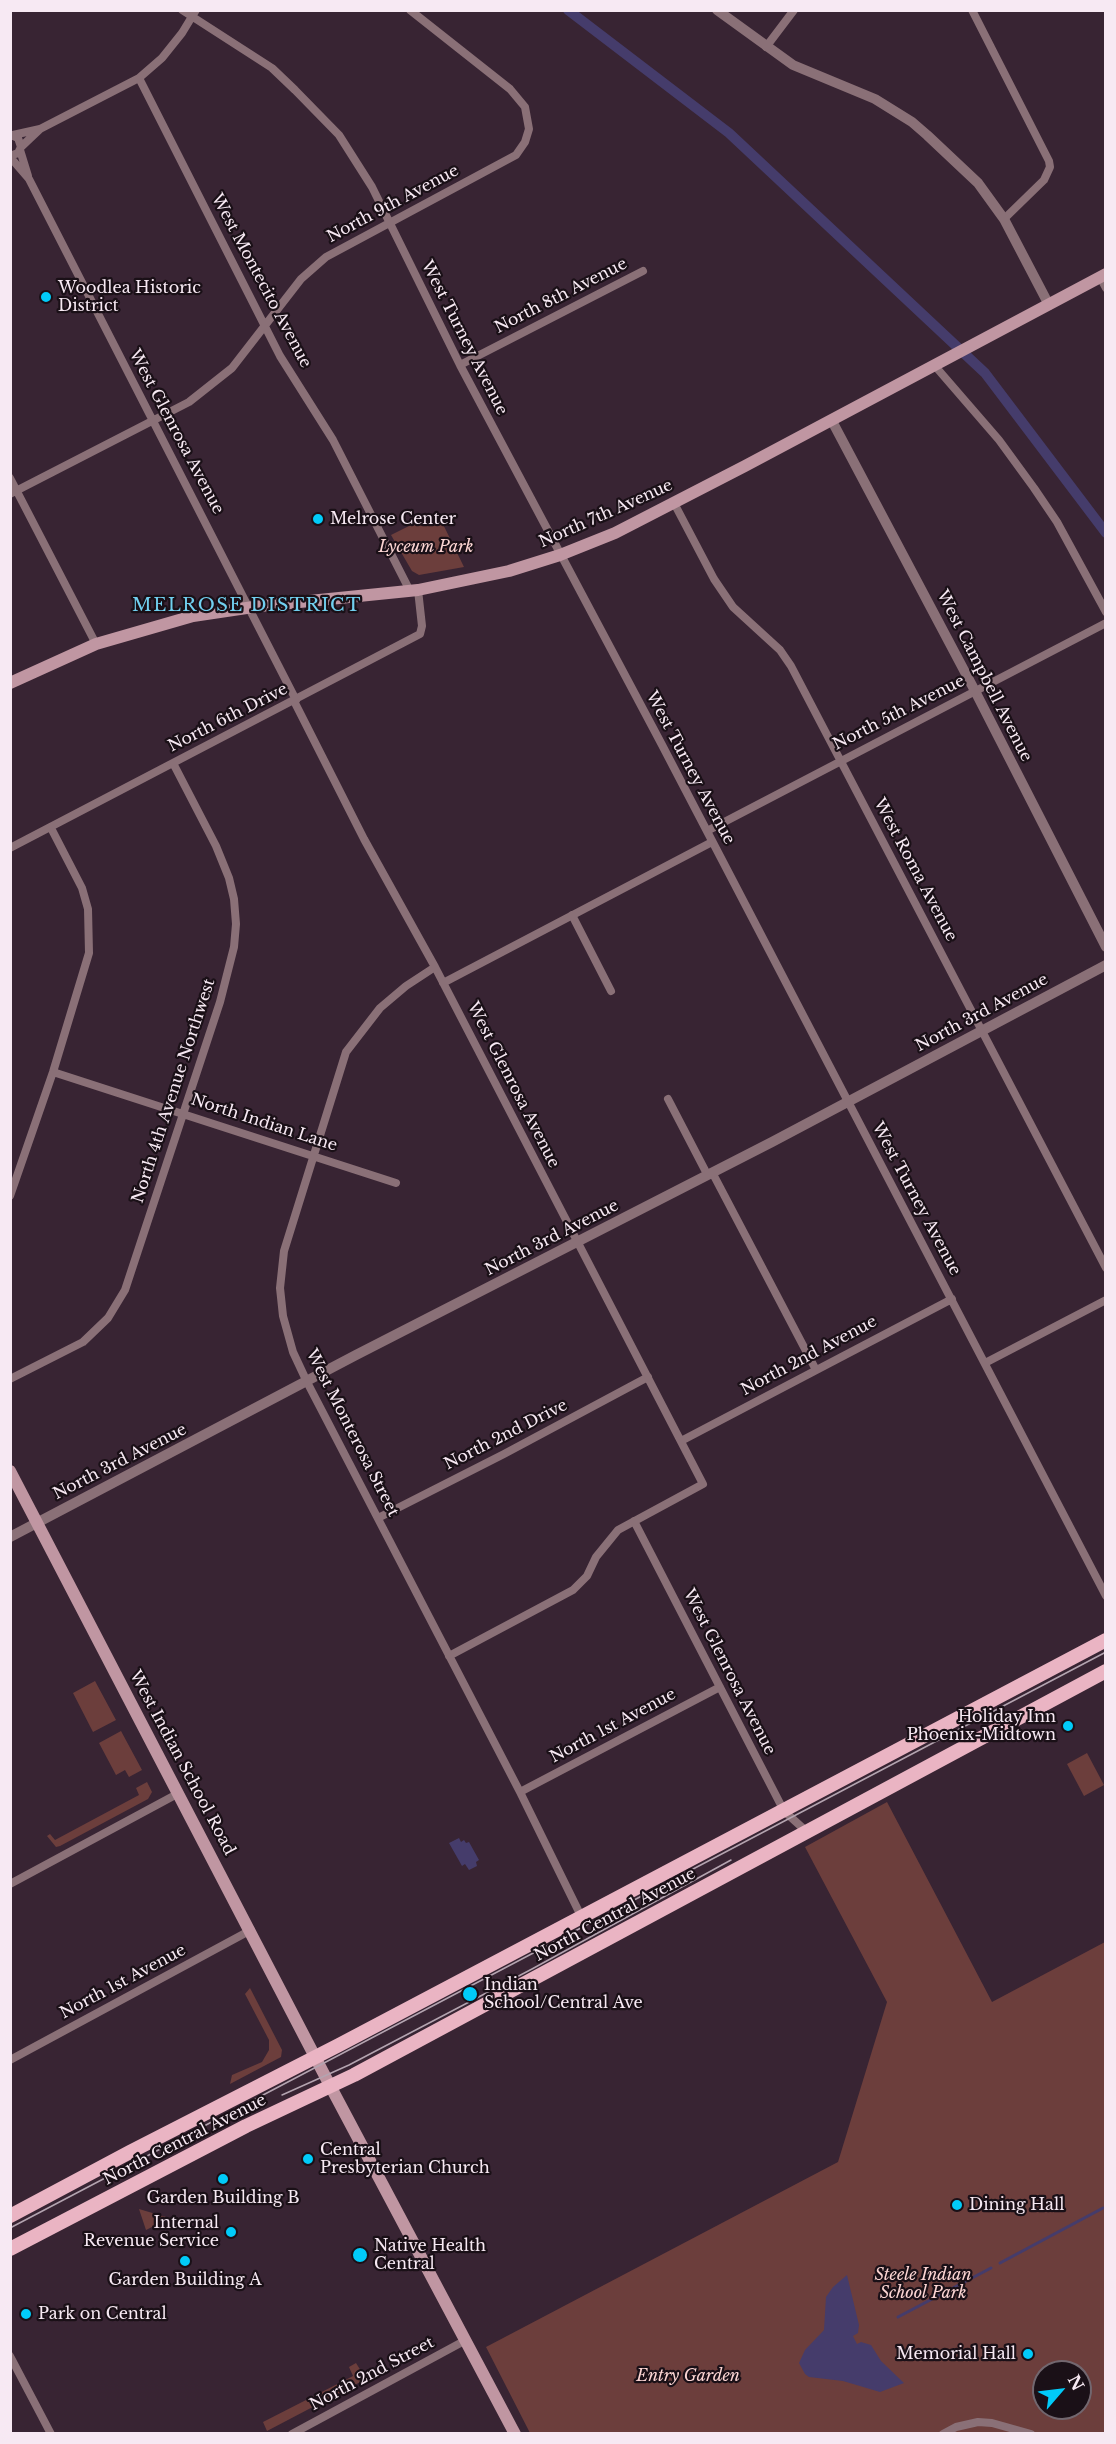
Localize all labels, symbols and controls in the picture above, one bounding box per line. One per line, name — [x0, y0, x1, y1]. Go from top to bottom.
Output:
street label: North 9th Avenue — [324, 161, 462, 247]
street label: West Montecito Avenue — [207, 191, 315, 371]
street label: North 8th Avenue — [492, 254, 630, 338]
street label: West Turney Avenue — [417, 258, 511, 418]
place label: Woodlea Historic District — [58, 278, 201, 316]
marker: Woodlea Historic District — [39, 290, 53, 304]
street label: West Glenrosa Avenue — [124, 346, 228, 518]
street label: North 7th Avenue — [536, 476, 676, 552]
place label: Melrose Center — [330, 509, 456, 529]
marker: Melrose Center — [311, 512, 325, 526]
park label: Lyceum Park — [378, 537, 474, 557]
street label: West Campbell Avenue — [932, 587, 1036, 765]
district label: MELROSE DISTRICT — [132, 595, 362, 617]
street label: North 5th Avenue — [830, 671, 968, 755]
street label: North 6th Drive — [165, 680, 291, 756]
street label: West Turney Avenue — [641, 688, 739, 848]
street label: West Roma Avenue — [869, 795, 961, 945]
street label: North 3rd Avenue — [912, 970, 1052, 1056]
street label: North 4th Avenue Northwest — [129, 976, 219, 1206]
street label: West Glenrosa Avenue — [463, 999, 563, 1171]
street label: North Indian Lane — [188, 1090, 340, 1156]
street label: West Turney Avenue — [867, 1119, 965, 1279]
street label: North 3rd Avenue — [482, 1196, 622, 1280]
street label: North 2nd Avenue — [738, 1312, 880, 1400]
street label: West Monterosa Street — [301, 1346, 403, 1520]
street label: North 2nd Drive — [441, 1396, 571, 1474]
street label: North 3rd Avenue — [50, 1420, 190, 1504]
street label: West Glenrosa Avenue — [679, 1586, 779, 1758]
street label: West Indian School Road — [125, 1667, 239, 1859]
street label: North 1st Avenue — [547, 1685, 679, 1767]
place label: Holiday Inn Phoenix-Midtown — [907, 1707, 1056, 1745]
marker: Holiday Inn Phoenix-Midtown — [1061, 1719, 1075, 1733]
street label: North Central Avenue — [531, 1864, 699, 1966]
street label: North 1st Avenue — [57, 1941, 189, 2023]
place label: Indian School/Central Ave — [484, 1975, 643, 2013]
marker: Indian School/Central Ave — [461, 1985, 479, 2003]
street label: North Central Avenue — [100, 2091, 270, 2189]
place label: Central Presbyterian Church — [320, 2140, 490, 2178]
marker: Central Presbyterian Church — [301, 2152, 315, 2166]
marker: Garden Building B — [216, 2172, 230, 2186]
place label: Garden Building B — [146, 2188, 300, 2208]
place label: Dining Hall — [969, 2195, 1064, 2215]
marker: Dining Hall — [950, 2198, 964, 2212]
place label: Internal Revenue Service — [83, 2213, 219, 2251]
marker: Internal Revenue Service — [224, 2225, 238, 2239]
place label: Native Health Central — [374, 2236, 486, 2274]
marker: Native Health Central — [351, 2246, 369, 2264]
marker: Garden Building A — [178, 2254, 192, 2268]
park label: Steele Indian School Park — [875, 2265, 971, 2303]
place label: Garden Building A — [108, 2270, 262, 2290]
place label: Park on Central — [38, 2304, 167, 2324]
marker: Park on Central — [19, 2307, 33, 2321]
street label: North 2nd Street — [307, 2333, 437, 2415]
place label: Memorial Hall — [896, 2344, 1016, 2364]
marker: Memorial Hall — [1021, 2347, 1035, 2361]
north arrow — [1032, 2360, 1092, 2420]
park label: Entry Garden — [636, 2366, 740, 2386]
text: N — [1064, 2371, 1088, 2394]

